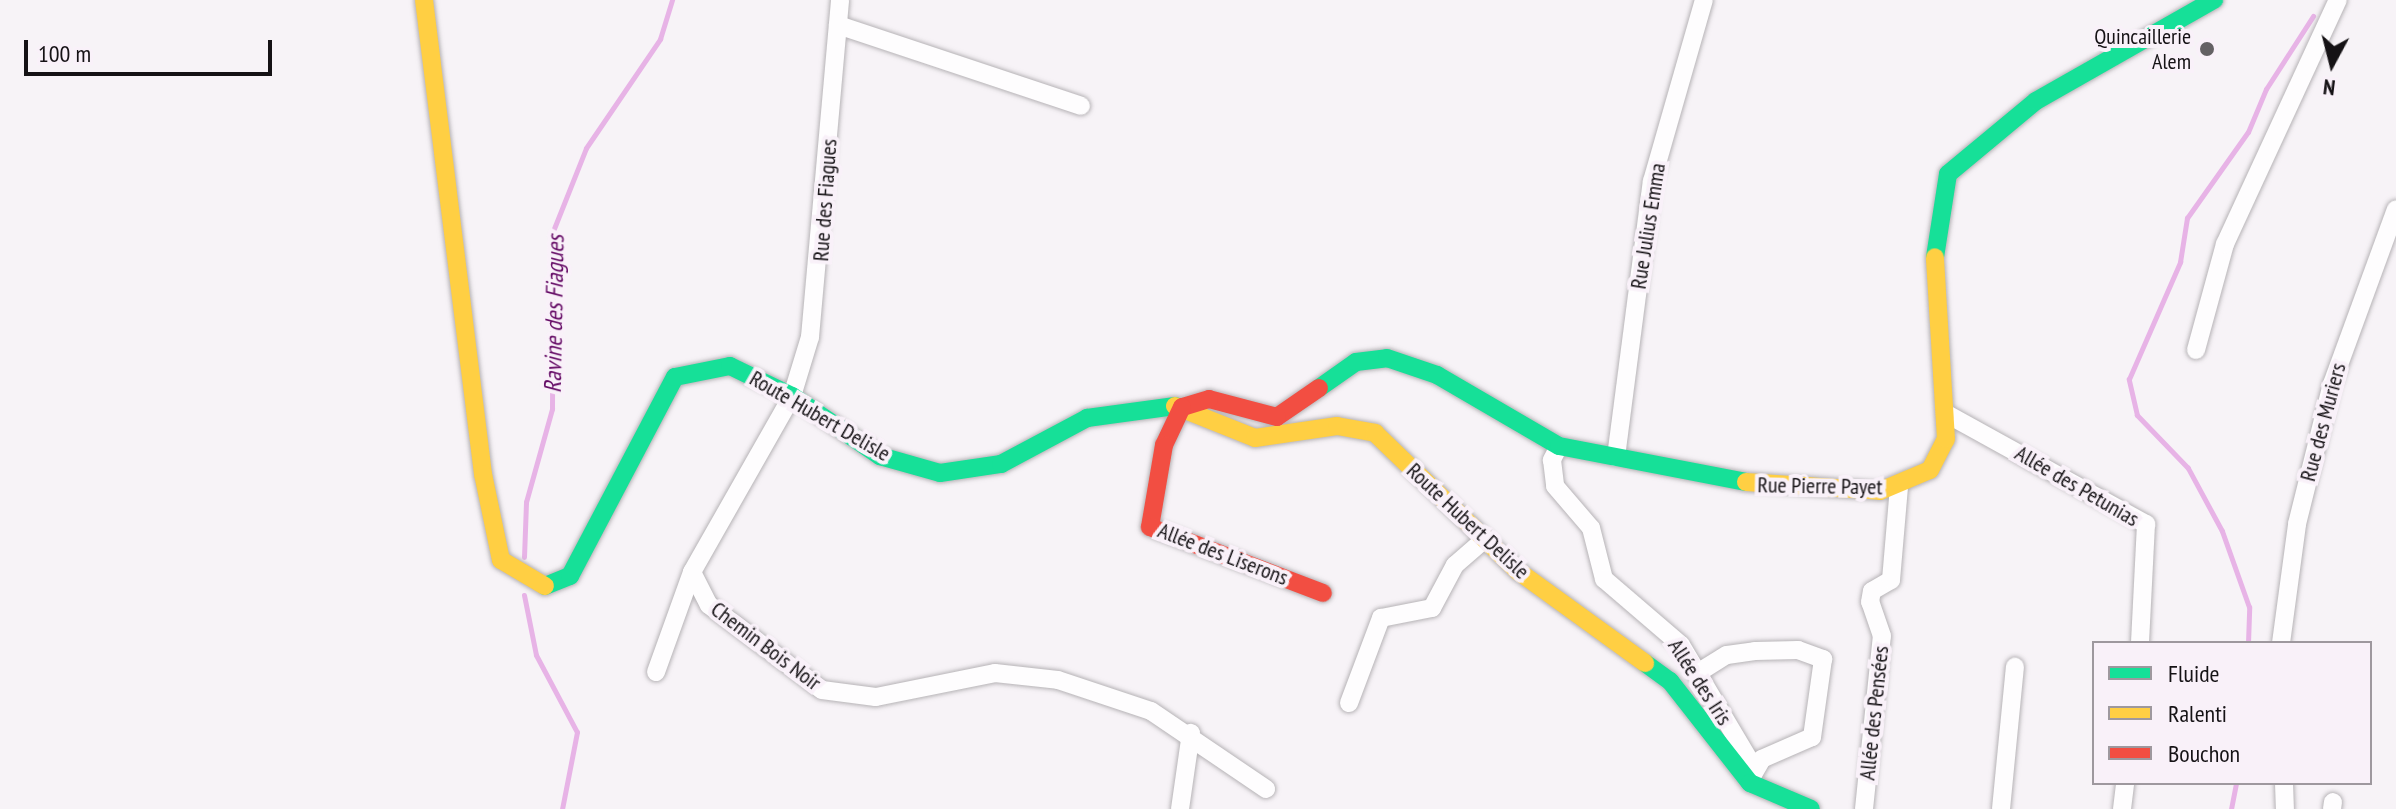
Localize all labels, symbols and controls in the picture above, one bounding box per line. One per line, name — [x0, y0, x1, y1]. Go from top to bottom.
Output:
place label: Quincaillerie Alem — [2094, 23, 2191, 74]
scale bar — [28, 24, 276, 74]
north arrow — [2292, 24, 2372, 104]
text: 100 m — [38, 38, 91, 69]
marker: Quincaillerie Alem — [2198, 40, 2216, 58]
text: N — [2321, 73, 2337, 102]
street label: Rue des Fiagues — [808, 138, 842, 262]
street label: Rue Julius Emma — [1625, 161, 1671, 291]
water label: Ravine des Fiagues — [538, 235, 570, 393]
street label: Rue des Muriers — [2295, 360, 2351, 484]
street label: Route Hubert Delisle — [745, 365, 895, 467]
street label: Allée des Petunias — [2010, 440, 2144, 532]
street label: Route Hubert Delisle — [1401, 458, 1535, 584]
street label: Rue Pierre Payet — [1757, 472, 1883, 500]
street label: Allée des Liserons — [1154, 517, 1292, 591]
street label: Chemin Bois Noir — [706, 596, 826, 696]
street label: Allée des Iris — [1662, 634, 1738, 730]
legend — [2092, 641, 2372, 785]
street label: Allée des Pensées — [1854, 645, 1894, 781]
text: Fluide — [2168, 658, 2219, 689]
text: Ralenti — [2168, 698, 2227, 729]
text: Bouchon — [2168, 738, 2240, 769]

